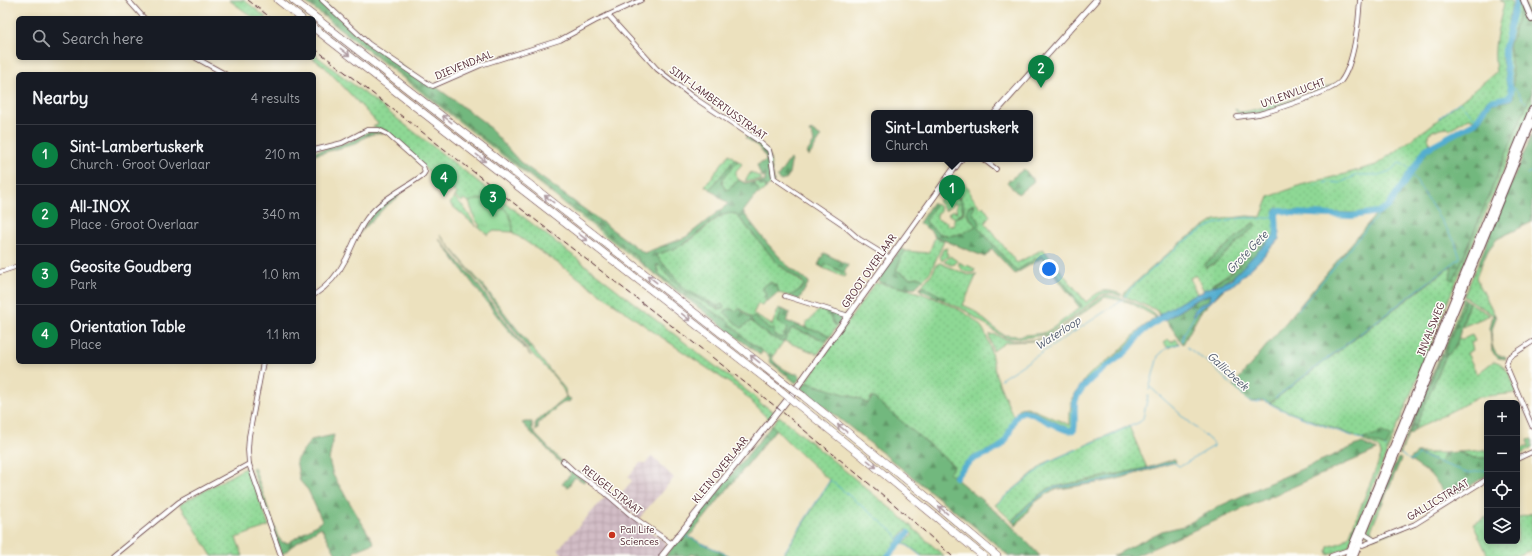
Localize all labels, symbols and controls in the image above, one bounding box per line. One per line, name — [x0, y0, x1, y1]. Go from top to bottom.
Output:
search box — [16, 16, 316, 60]
icon: search — [30, 27, 52, 49]
text: Search here — [62, 29, 143, 48]
street label: DIEVENDAAL — [433, 47, 495, 83]
one-way arrow — [339, 48, 350, 56]
pin: 2 — [1028, 55, 1054, 88]
street label: SINT-LAMBERTUSSTRAAT — [667, 63, 769, 143]
street label: UYLENVLUCHT — [1259, 75, 1327, 111]
text: Nearby — [32, 87, 88, 109]
text: 4 results — [251, 90, 300, 107]
popup — [871, 110, 1033, 162]
one-way arrow — [441, 115, 452, 124]
text: Sint-Lambertuskerk — [885, 118, 1019, 137]
text: Sint-Lambertuskerk — [70, 137, 204, 156]
text: Church — [885, 137, 928, 154]
text: 1 — [42, 146, 48, 163]
text: 210 m — [265, 146, 300, 163]
one-way arrow — [475, 153, 486, 162]
text: Church · Groot Overlaar — [70, 156, 210, 173]
pin: 4 — [431, 164, 457, 197]
pin: 1 — [939, 175, 965, 208]
pin: 3 — [480, 184, 506, 217]
one-way arrow — [544, 195, 555, 203]
text: All-INOX — [70, 197, 130, 216]
text: 2 — [41, 206, 49, 223]
text: 340 m — [262, 206, 300, 223]
text: Place · Groot Overlaar — [70, 216, 199, 233]
water label: Grote Gete — [1223, 227, 1272, 276]
street label: GROOT OVERLAAR — [839, 231, 900, 310]
one-way arrow — [578, 233, 589, 242]
text: Geosite Goudberg — [70, 257, 192, 276]
your location — [1039, 259, 1059, 279]
text: 3 — [41, 266, 49, 283]
text: 1.0 km — [262, 266, 300, 283]
one-way arrow — [646, 275, 657, 283]
text: Park — [70, 276, 97, 293]
street label: INVALSWEG — [1414, 300, 1448, 358]
one-way arrow — [680, 313, 691, 322]
water label: Waterloop — [1033, 313, 1084, 353]
text: Orientation Table — [70, 317, 186, 336]
text: 4 — [41, 326, 49, 343]
text: 1.1 km — [266, 326, 300, 343]
text: Place — [70, 336, 101, 353]
water label: Gallicbeek — [1204, 349, 1253, 394]
one-way arrow — [749, 354, 760, 363]
map controls — [1484, 400, 1520, 544]
button: + — [1484, 400, 1520, 436]
one-way arrow — [837, 424, 848, 433]
street label: KLEIN OVERLAAR — [689, 434, 751, 506]
button: − — [1484, 436, 1520, 472]
one-way arrow — [866, 459, 877, 468]
street label: REUGELSTRAAT — [579, 463, 645, 517]
button: locate — [1484, 472, 1520, 508]
street label: GALLICSTRAAT — [1405, 476, 1471, 524]
one-way arrow — [938, 506, 949, 515]
button: layers — [1484, 508, 1520, 544]
place label: Pall Life Sciences — [620, 523, 659, 548]
marker: Pall Life Sciences — [607, 530, 617, 540]

